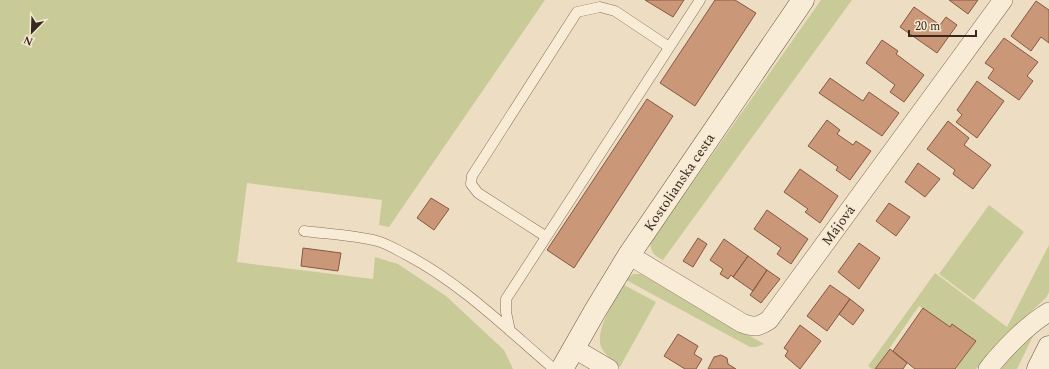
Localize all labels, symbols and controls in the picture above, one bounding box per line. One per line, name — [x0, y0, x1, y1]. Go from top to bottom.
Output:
north arrow — [12, 12, 52, 52]
scale bar — [909, 12, 976, 38]
text: 20 m — [915, 17, 940, 36]
text: N — [21, 31, 36, 50]
street label: Kostolianska cesta — [639, 129, 720, 236]
street label: Májová — [816, 200, 860, 250]

